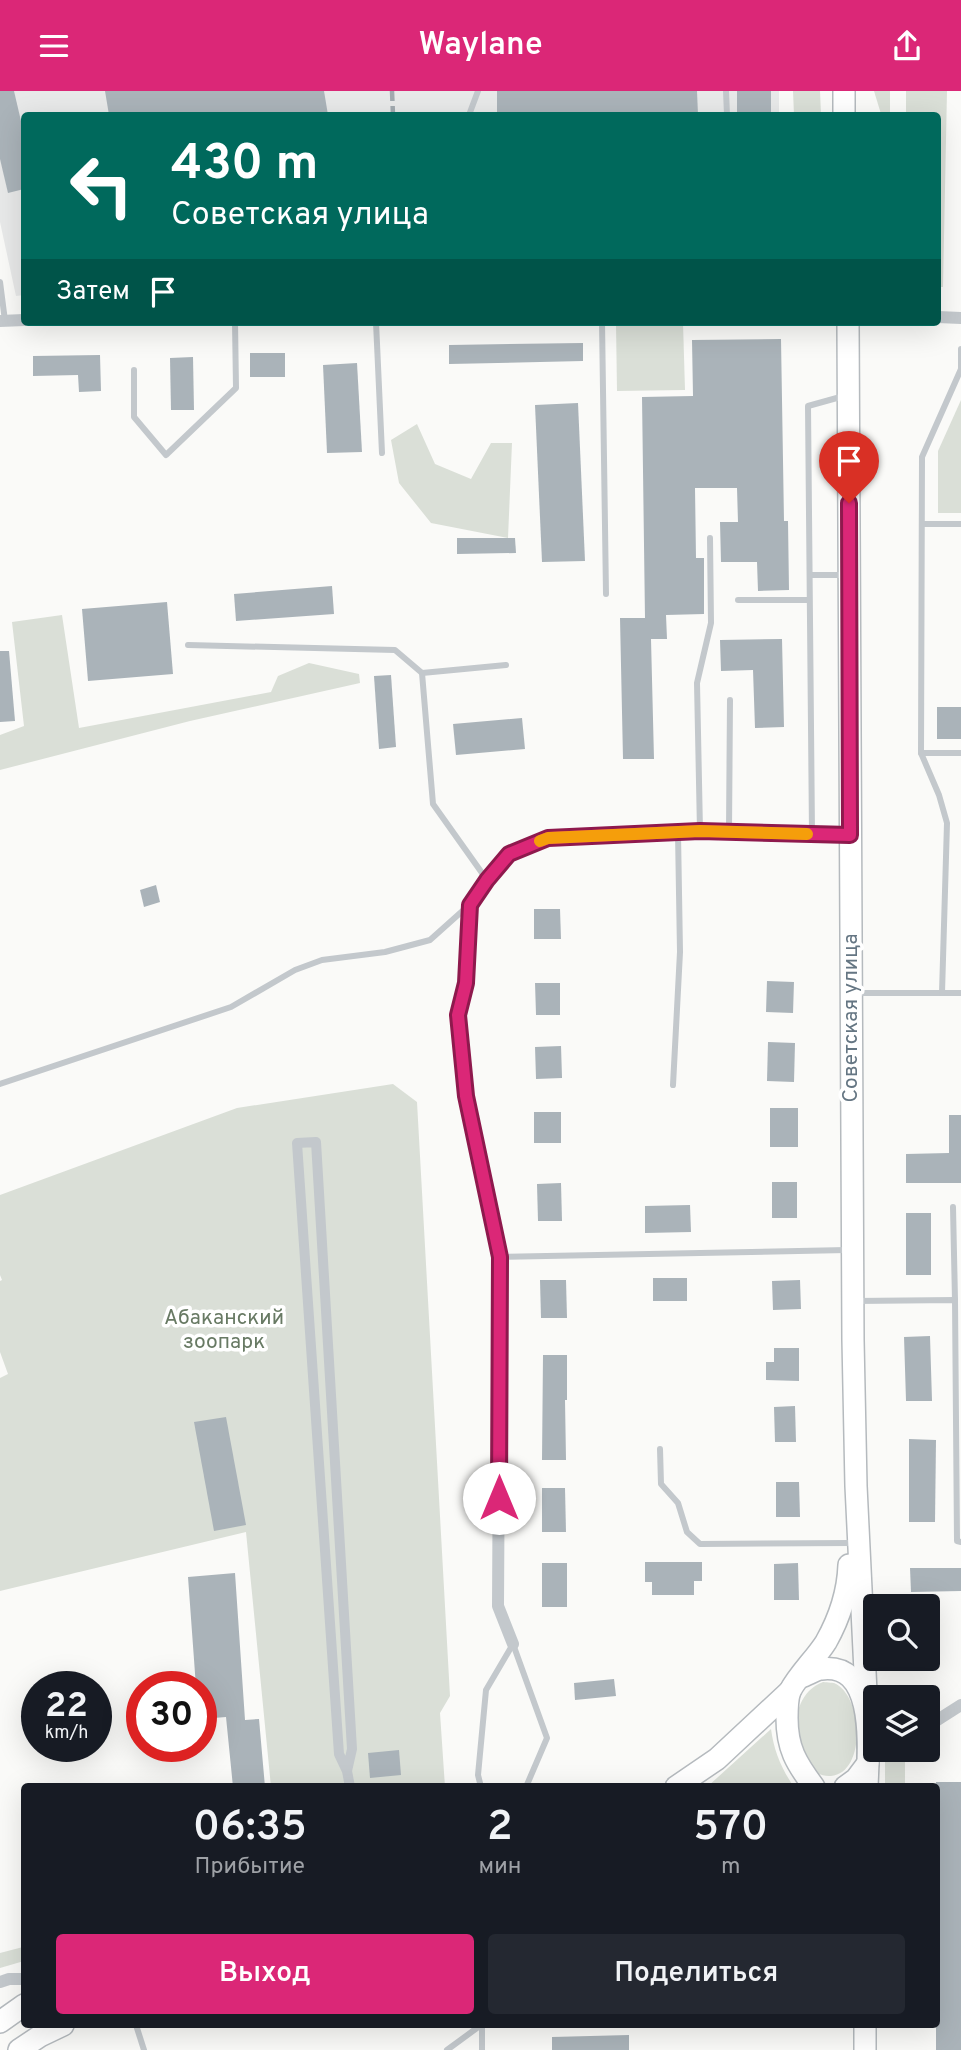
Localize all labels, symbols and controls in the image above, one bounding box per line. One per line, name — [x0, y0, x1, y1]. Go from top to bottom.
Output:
text: Waylane — [418, 26, 543, 66]
icon: menu — [35, 27, 73, 65]
icon: share — [888, 27, 926, 65]
text: 430 m — [171, 135, 319, 197]
icon: left — [56, 140, 147, 231]
text: Советская улица — [171, 196, 429, 236]
icon: arrive — [144, 273, 182, 311]
text: Затем — [56, 276, 130, 309]
pin — [819, 431, 879, 503]
icon: arrive — [830, 442, 868, 480]
street label: Советская улица — [838, 933, 865, 1103]
park label: Абаканский зоопарк — [164, 1305, 284, 1356]
position arrow — [462, 1461, 536, 1535]
map controls — [863, 1594, 940, 1762]
button: search — [863, 1594, 940, 1671]
speed limit sign: 30 — [126, 1671, 217, 1762]
text: 22 — [45, 1685, 88, 1729]
button: layers — [863, 1685, 940, 1762]
text: km/h — [45, 1722, 88, 1745]
text: 06:35 — [193, 1802, 307, 1855]
text: 2 — [487, 1802, 513, 1855]
text: 570 — [693, 1802, 768, 1855]
text: Прибытие — [195, 1853, 305, 1882]
text: мин — [479, 1853, 521, 1882]
text: m — [721, 1853, 740, 1882]
button: Выход — [56, 1934, 474, 2014]
button: Поделиться — [488, 1934, 905, 2014]

